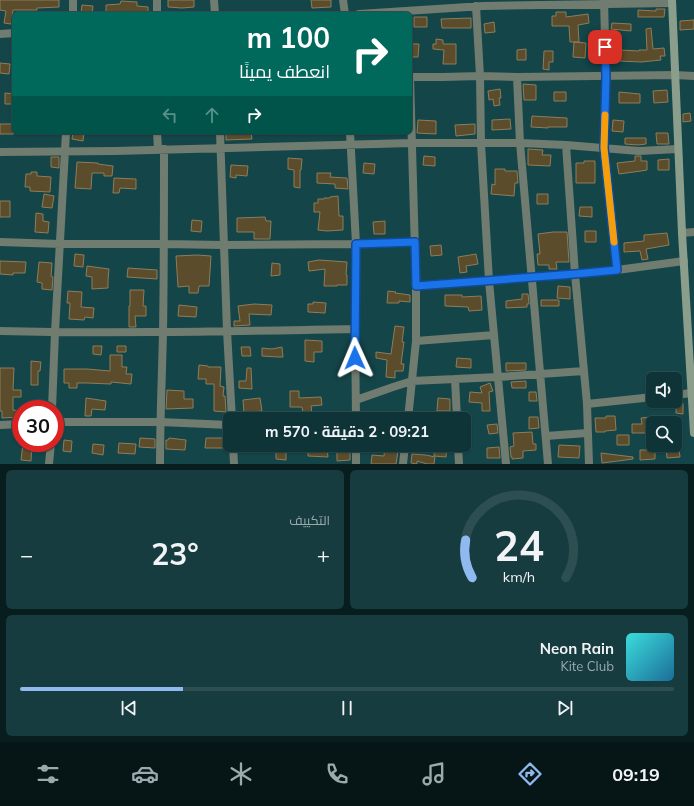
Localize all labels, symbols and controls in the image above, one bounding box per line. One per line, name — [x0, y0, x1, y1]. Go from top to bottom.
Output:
text: 100 m — [247, 20, 330, 55]
icon: right — [344, 28, 396, 80]
pin — [588, 30, 622, 64]
icon: arrive — [594, 36, 616, 58]
text: انعطف يمينًا — [239, 60, 330, 83]
icon: left — [159, 104, 181, 126]
icon: ahead — [201, 104, 223, 126]
icon: right — [243, 104, 265, 126]
position arrow — [334, 337, 376, 379]
map controls — [646, 372, 682, 452]
button: sound — [646, 372, 682, 408]
speed limit sign: 30 — [12, 400, 64, 452]
button: search — [646, 416, 682, 452]
text: 09:21 · 2 دقيقة · 570 m — [265, 422, 429, 441]
text: التكييف — [289, 512, 330, 528]
text: 24 — [494, 518, 544, 570]
text: 23° — [151, 535, 199, 573]
text: − — [20, 541, 33, 569]
text: + — [317, 541, 330, 569]
text: km/h — [503, 567, 535, 585]
text: Neon Rain — [540, 639, 614, 658]
text: Kite Club — [560, 658, 614, 674]
icon: previous — [118, 697, 140, 719]
icon: pause — [336, 697, 358, 719]
icon: next — [554, 697, 576, 719]
icon: filters — [34, 760, 62, 788]
icon: car — [131, 760, 159, 788]
icon: climate — [227, 760, 255, 788]
icon: phone — [323, 760, 351, 788]
icon: music — [420, 760, 448, 788]
icon: directions — [516, 760, 544, 788]
text: 09:19 — [612, 763, 660, 786]

